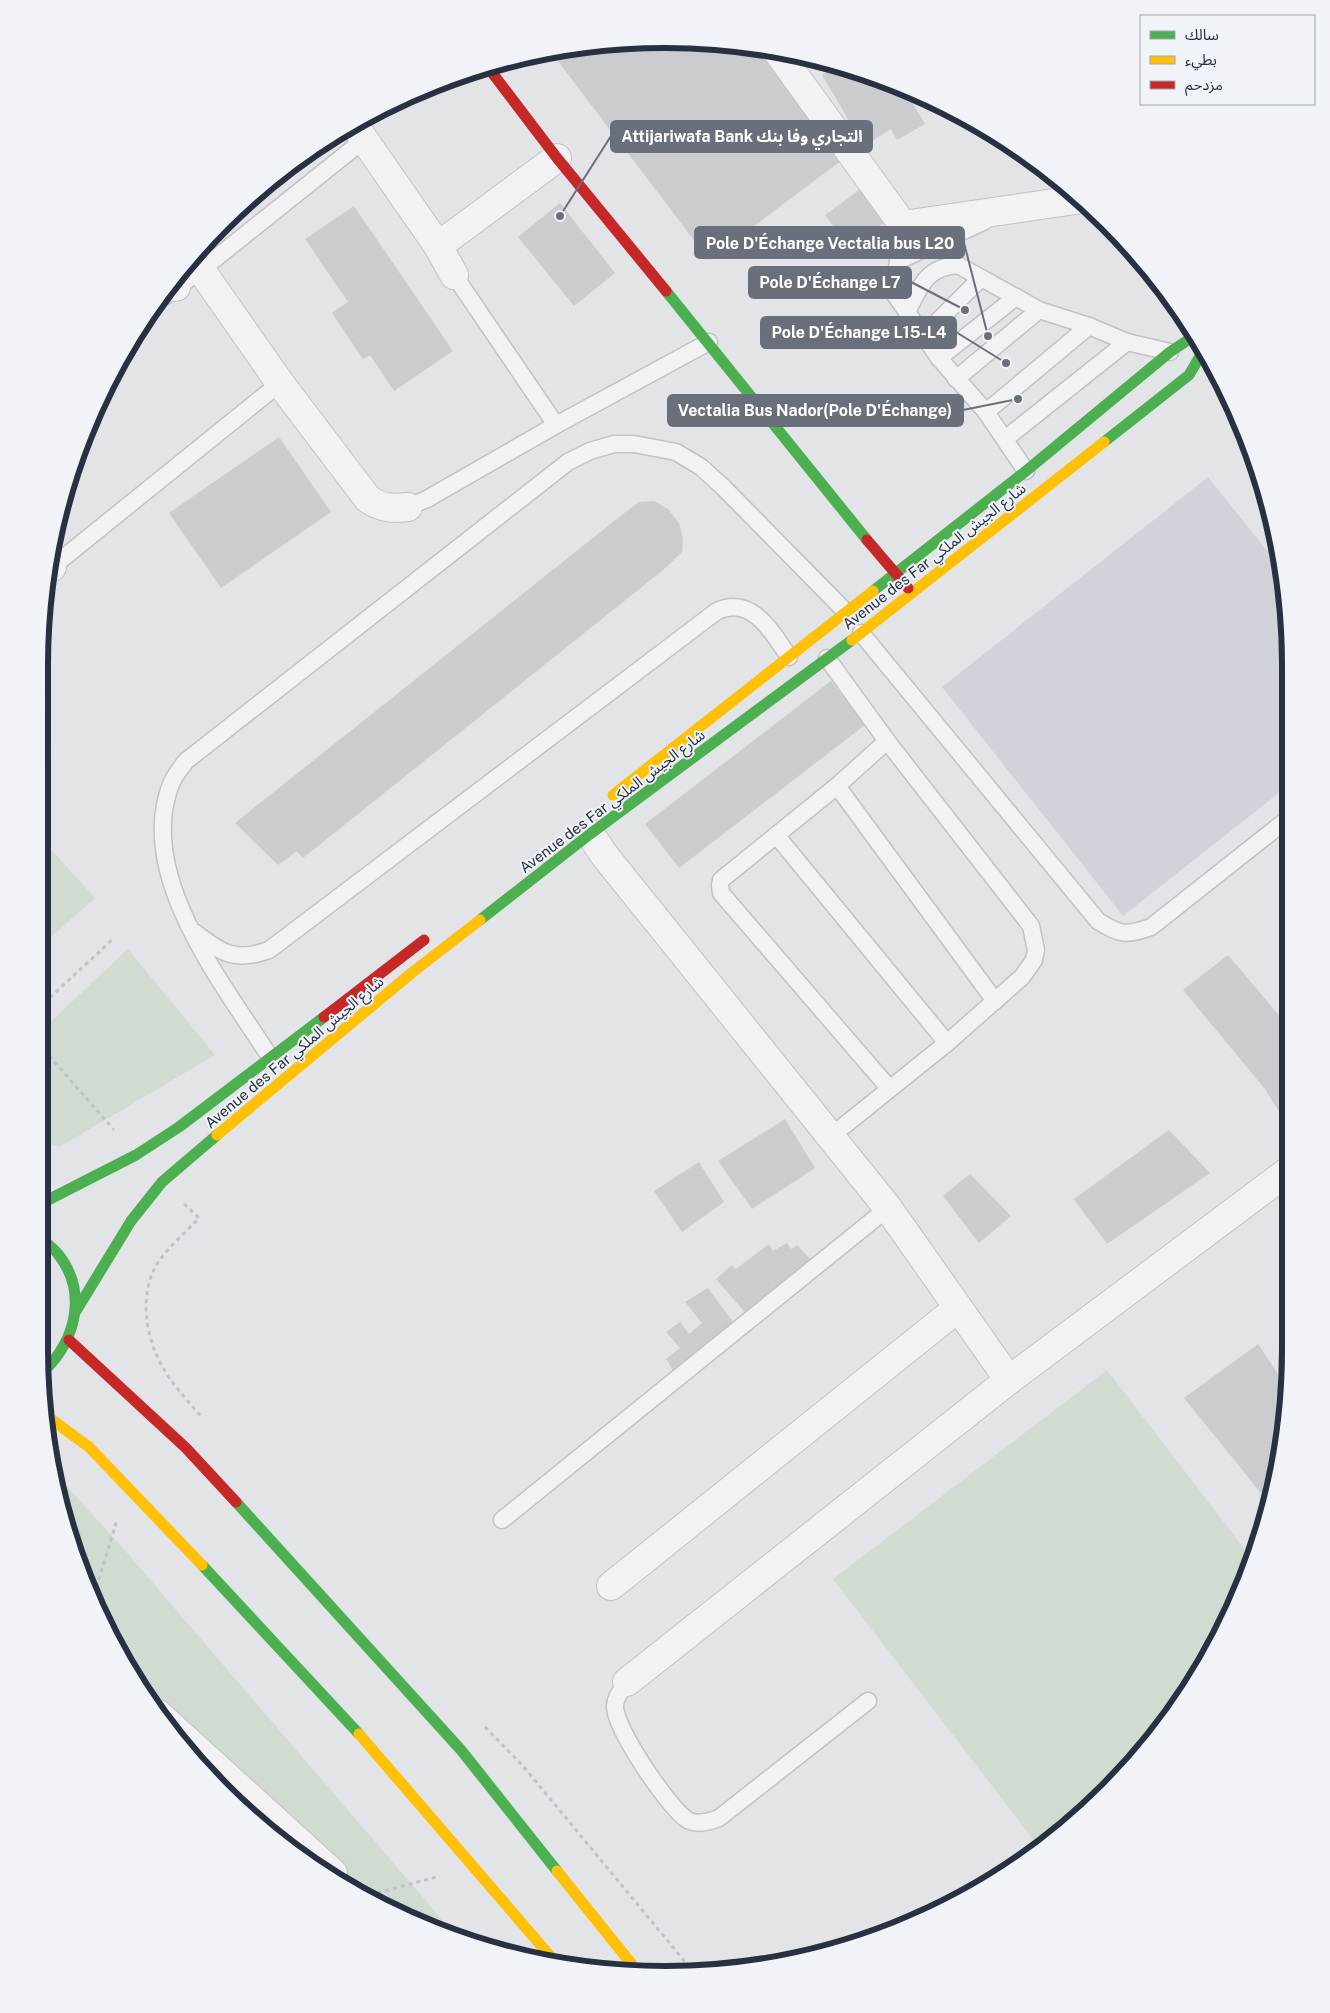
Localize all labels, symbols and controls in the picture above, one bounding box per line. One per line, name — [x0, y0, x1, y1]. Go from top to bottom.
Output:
legend — [1140, 15, 1315, 105]
text: سالك — [1185, 26, 1219, 43]
text: بطيء — [1185, 51, 1217, 71]
text: مزدحم — [1185, 76, 1223, 96]
callout: Attijariwafa Bank التجاري وفا بنك — [611, 121, 872, 152]
text: Attijariwafa Bank التجاري وفا بنك — [621, 127, 863, 150]
callout: Pole D'Échange Vectalia bus L20 — [695, 227, 964, 258]
text: Pole D'Échange Vectalia bus L20 — [706, 233, 954, 253]
callout: Pole D'Échange L7 — [749, 267, 911, 298]
text: Pole D'Échange L7 — [759, 272, 901, 292]
callout: Pole D'Échange L15-L4 — [761, 317, 956, 348]
text: Pole D'Échange L15-L4 — [772, 322, 947, 342]
callout: Vectalia Bus Nador(Pole D'Échange) — [668, 395, 963, 426]
text: Vectalia Bus Nador(Pole D'Échange) — [678, 400, 952, 420]
street label: Avenue des Far شارع الجيش الملكي — [839, 479, 1032, 636]
street label: Avenue des Far شارع الجيش الملكي — [516, 726, 711, 879]
street label: Avenue des Far شارع الجيش الملكي — [201, 972, 389, 1135]

